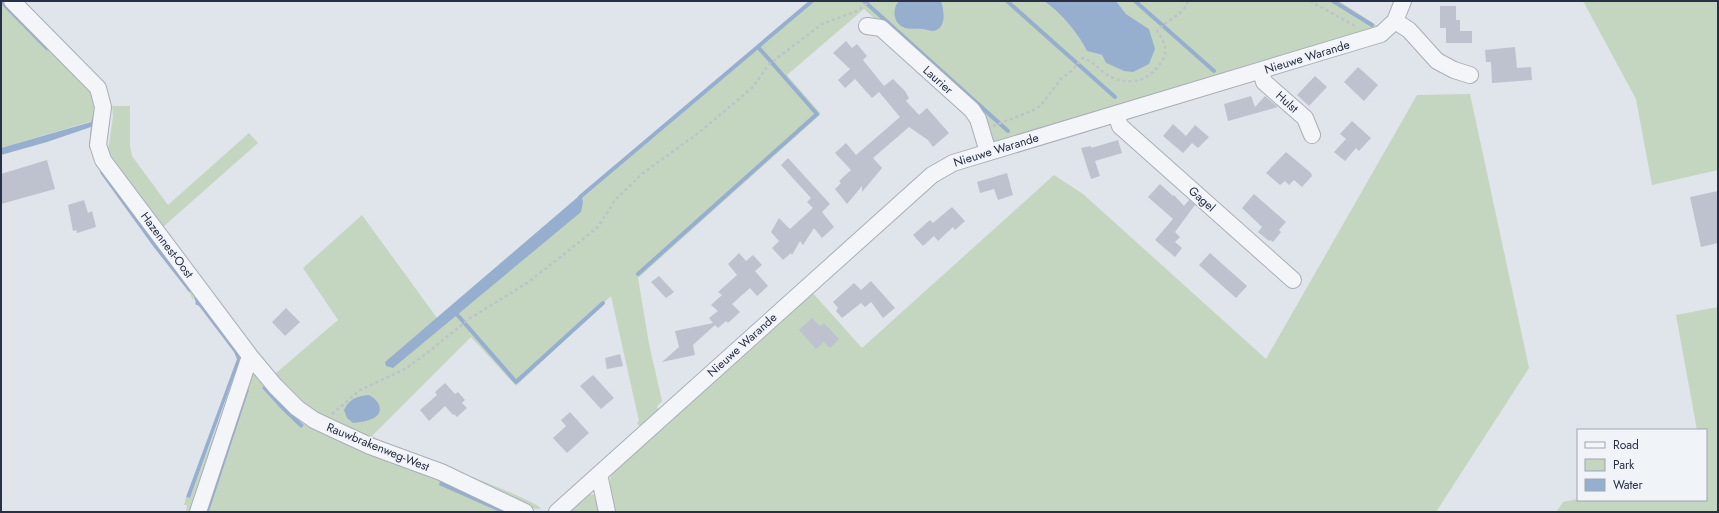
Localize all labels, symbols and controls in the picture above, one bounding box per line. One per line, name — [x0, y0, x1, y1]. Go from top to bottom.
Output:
street label: Nieuwe Warande — [1262, 35, 1352, 79]
street label: Laurier — [919, 62, 958, 99]
street label: Hulst — [1272, 87, 1303, 117]
street label: Nieuwe Warande — [951, 128, 1041, 172]
street label: Gagel — [1185, 182, 1219, 216]
street label: Hazennest-Oost — [136, 208, 198, 282]
street label: Nieuwe Warande — [703, 309, 781, 381]
street label: Rauwbrakenweg-West — [324, 418, 432, 476]
legend — [1577, 429, 1707, 501]
text: Road — [1613, 436, 1639, 454]
text: Park — [1613, 456, 1635, 474]
text: Water — [1613, 476, 1644, 494]

